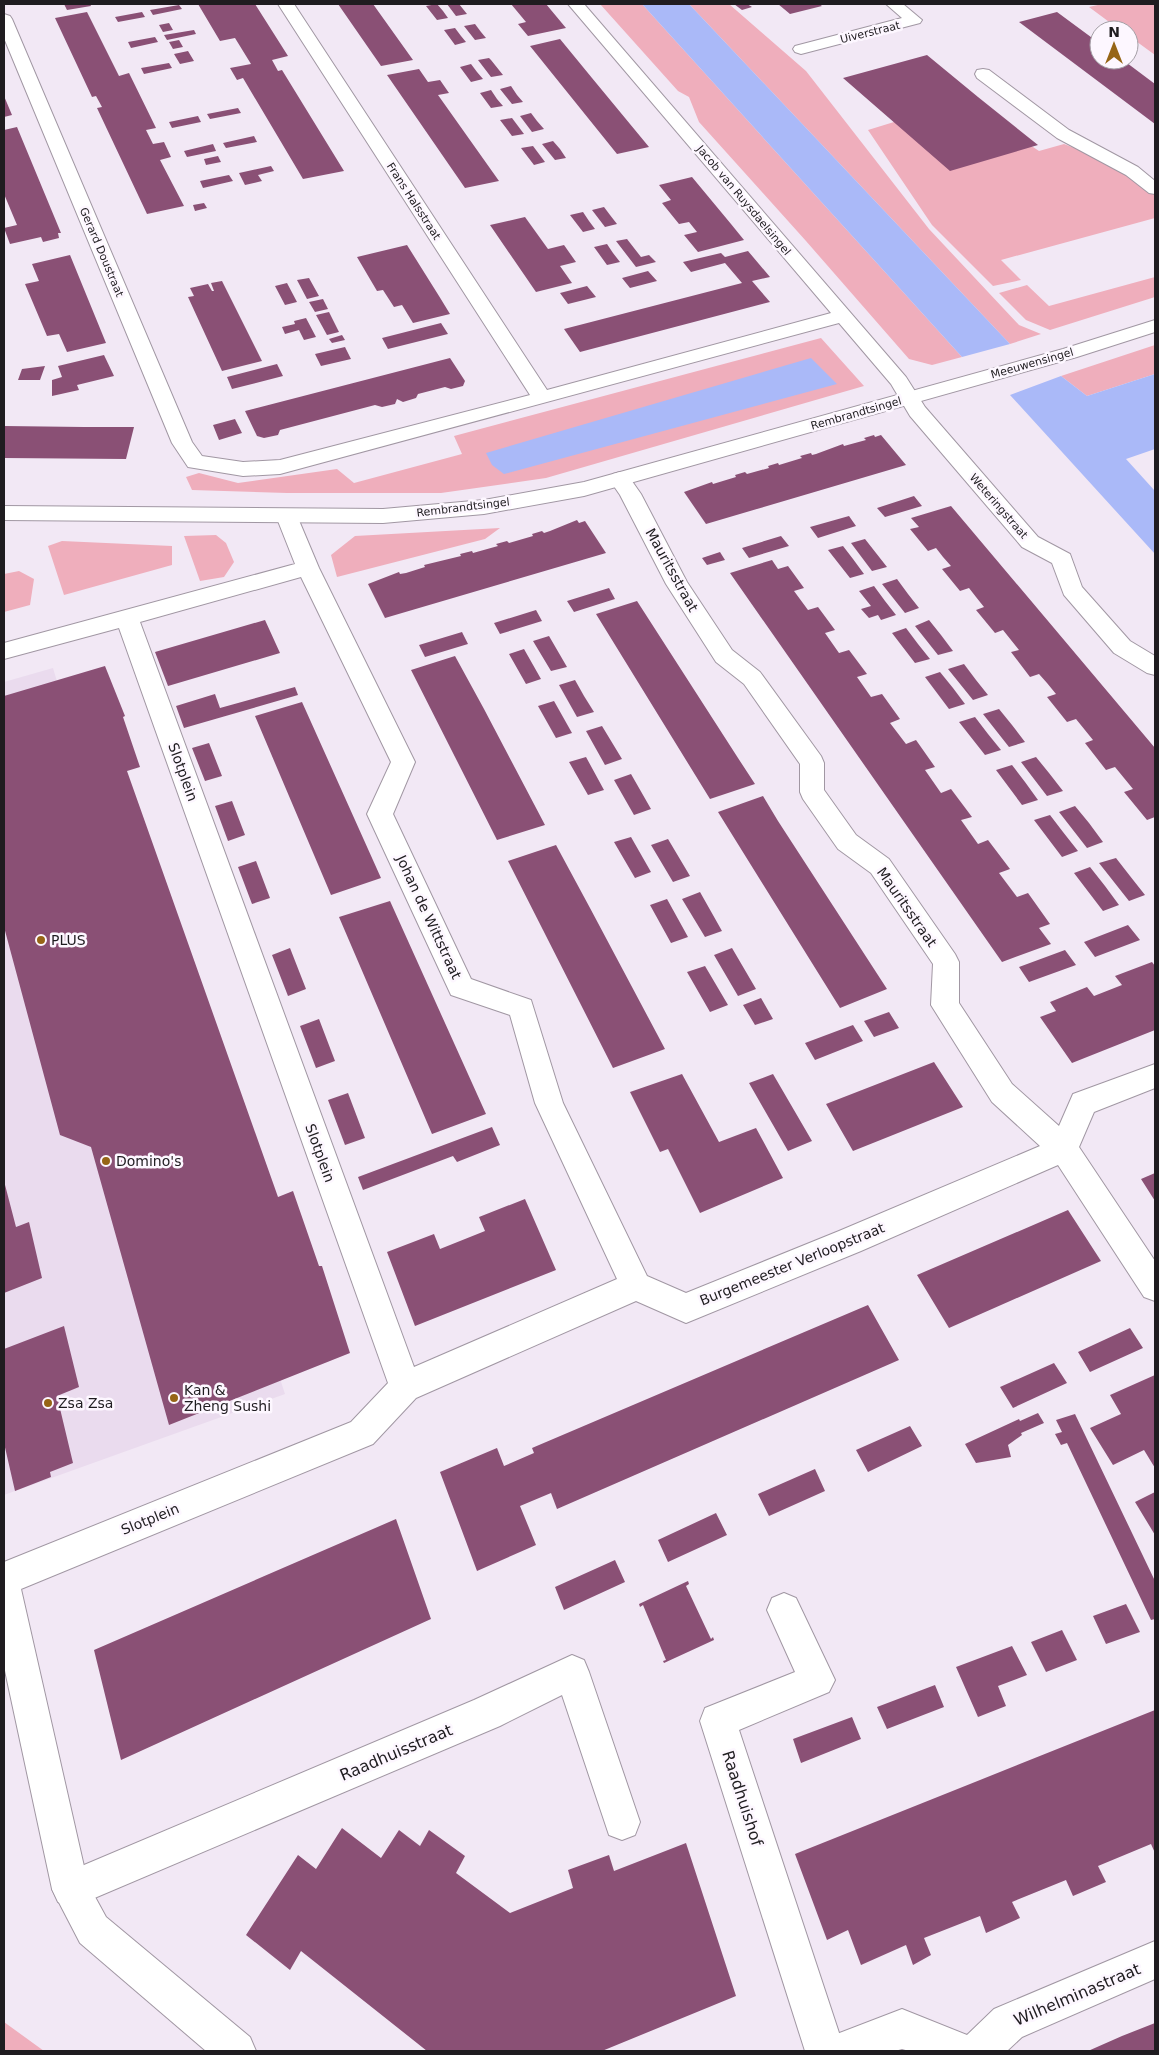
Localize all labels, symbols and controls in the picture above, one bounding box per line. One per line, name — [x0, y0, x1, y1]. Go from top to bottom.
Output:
street label: Uiverstraat — [839, 19, 902, 46]
north arrow — [1089, 20, 1139, 70]
text: N — [1108, 24, 1120, 40]
street label: Jacob van Ruysdaelsingel — [693, 142, 793, 258]
street label: Frans Halsstraat — [384, 160, 444, 243]
street label: Gerard Doustraat — [77, 206, 127, 299]
street label: Meeuwensingel — [989, 345, 1075, 381]
street label: Rembrandtsingel — [809, 394, 903, 433]
street label: Weteringstraat — [967, 471, 1031, 542]
street label: Rembrandtsingel — [416, 495, 510, 520]
street label: Mauritsstraat — [642, 525, 702, 615]
street label: Slotplein — [165, 741, 201, 803]
street label: Johan de Wittstraat — [393, 852, 465, 982]
street label: Mauritsstraat — [874, 864, 941, 950]
place label: PLUS — [51, 932, 86, 948]
marker: PLUS — [35, 934, 47, 946]
street label: Slotplein — [302, 1122, 338, 1184]
place label: Domino's — [116, 1153, 181, 1169]
marker: Domino's — [100, 1155, 112, 1167]
street label: Burgemeester Verloopstraat — [697, 1219, 887, 1308]
place label: Kan & Zheng Sushi — [184, 1382, 271, 1414]
marker: Kan & Zheng Sushi — [168, 1392, 180, 1404]
place label: Zsa Zsa — [58, 1395, 113, 1411]
marker: Zsa Zsa — [42, 1397, 54, 1409]
street label: Slotplein — [119, 1500, 181, 1538]
street label: Raadhuisstraat — [337, 1720, 455, 1785]
street label: Raadhuishof — [718, 1748, 767, 1849]
street label: Wilhelminastraat — [1011, 1959, 1143, 2030]

